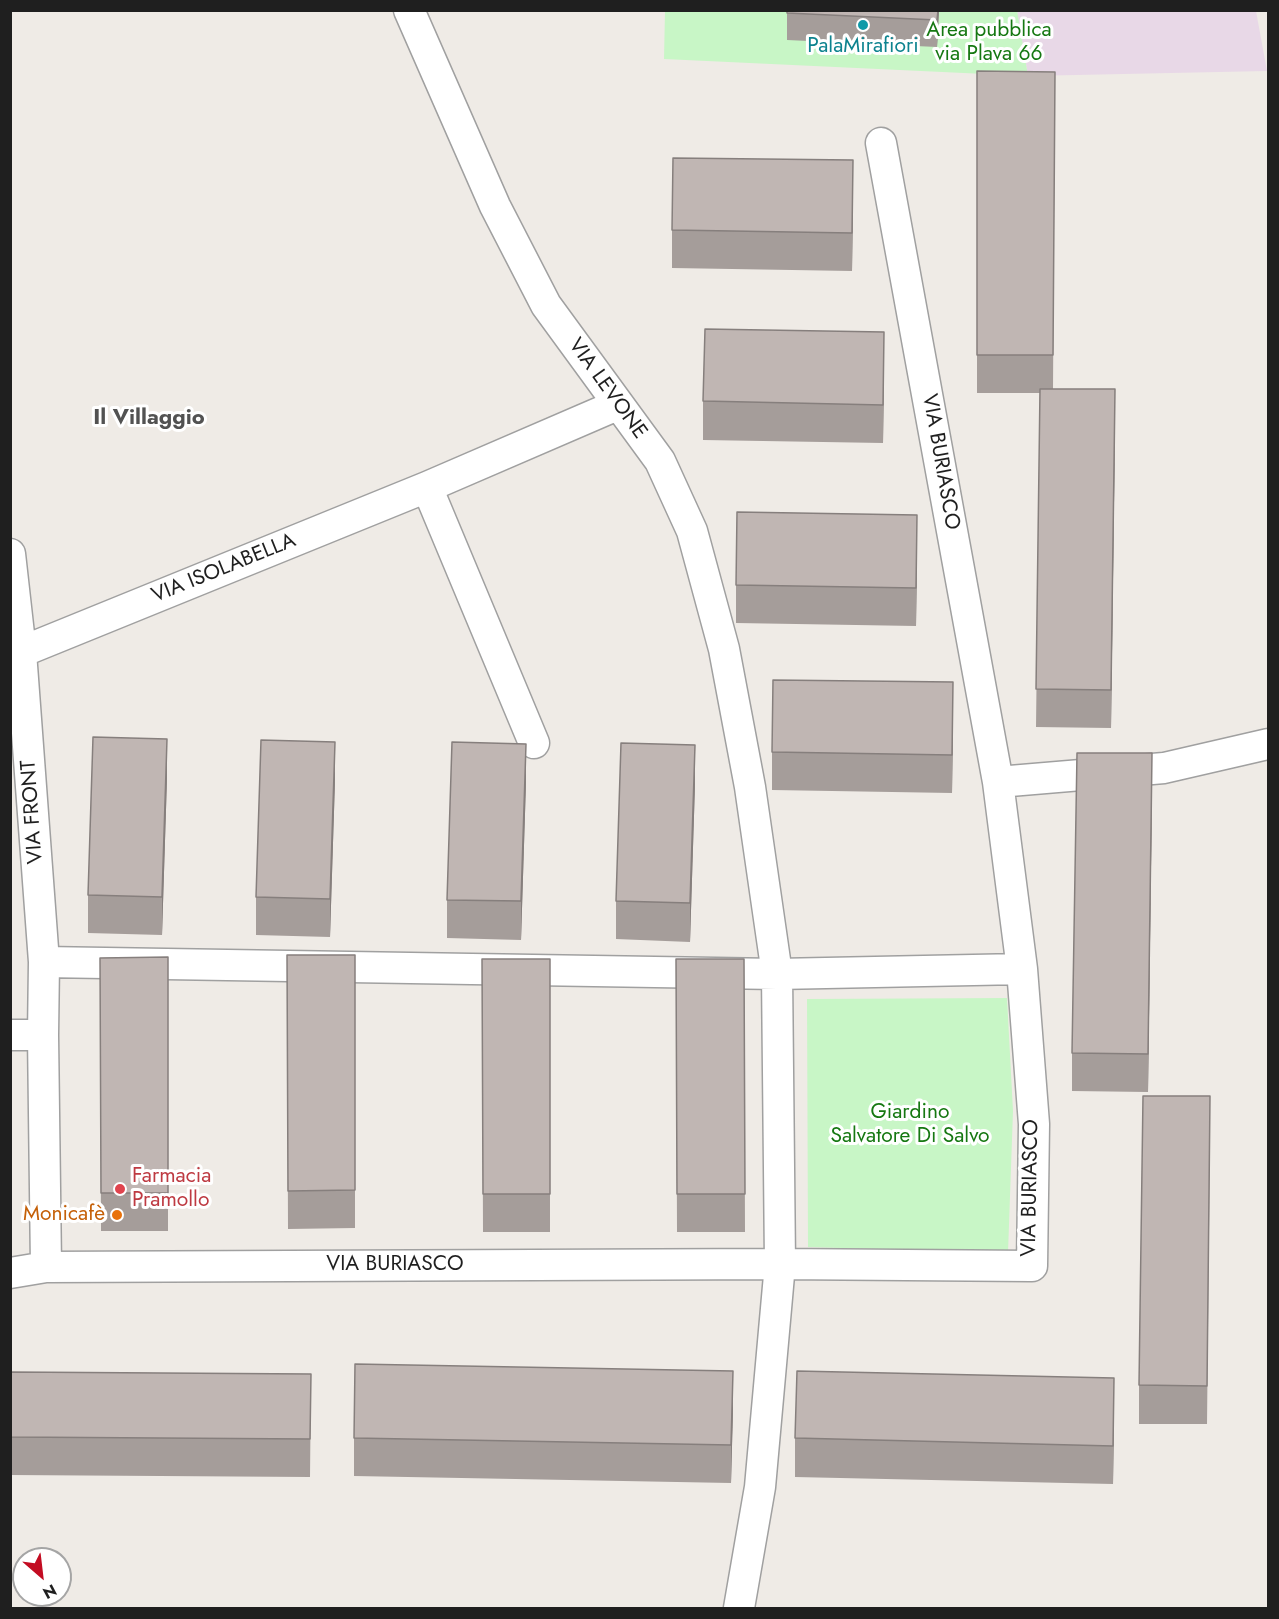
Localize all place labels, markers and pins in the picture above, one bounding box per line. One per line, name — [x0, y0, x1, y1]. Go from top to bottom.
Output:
marker: PalaMirafiori — [856, 18, 870, 32]
place label: PalaMirafiori — [807, 34, 919, 60]
place label: Farmacia Pramollo — [132, 1164, 211, 1214]
marker: Farmacia Pramollo — [113, 1182, 127, 1196]
place label: Monicafè — [23, 1202, 105, 1228]
marker: Monicafè — [110, 1208, 124, 1222]

